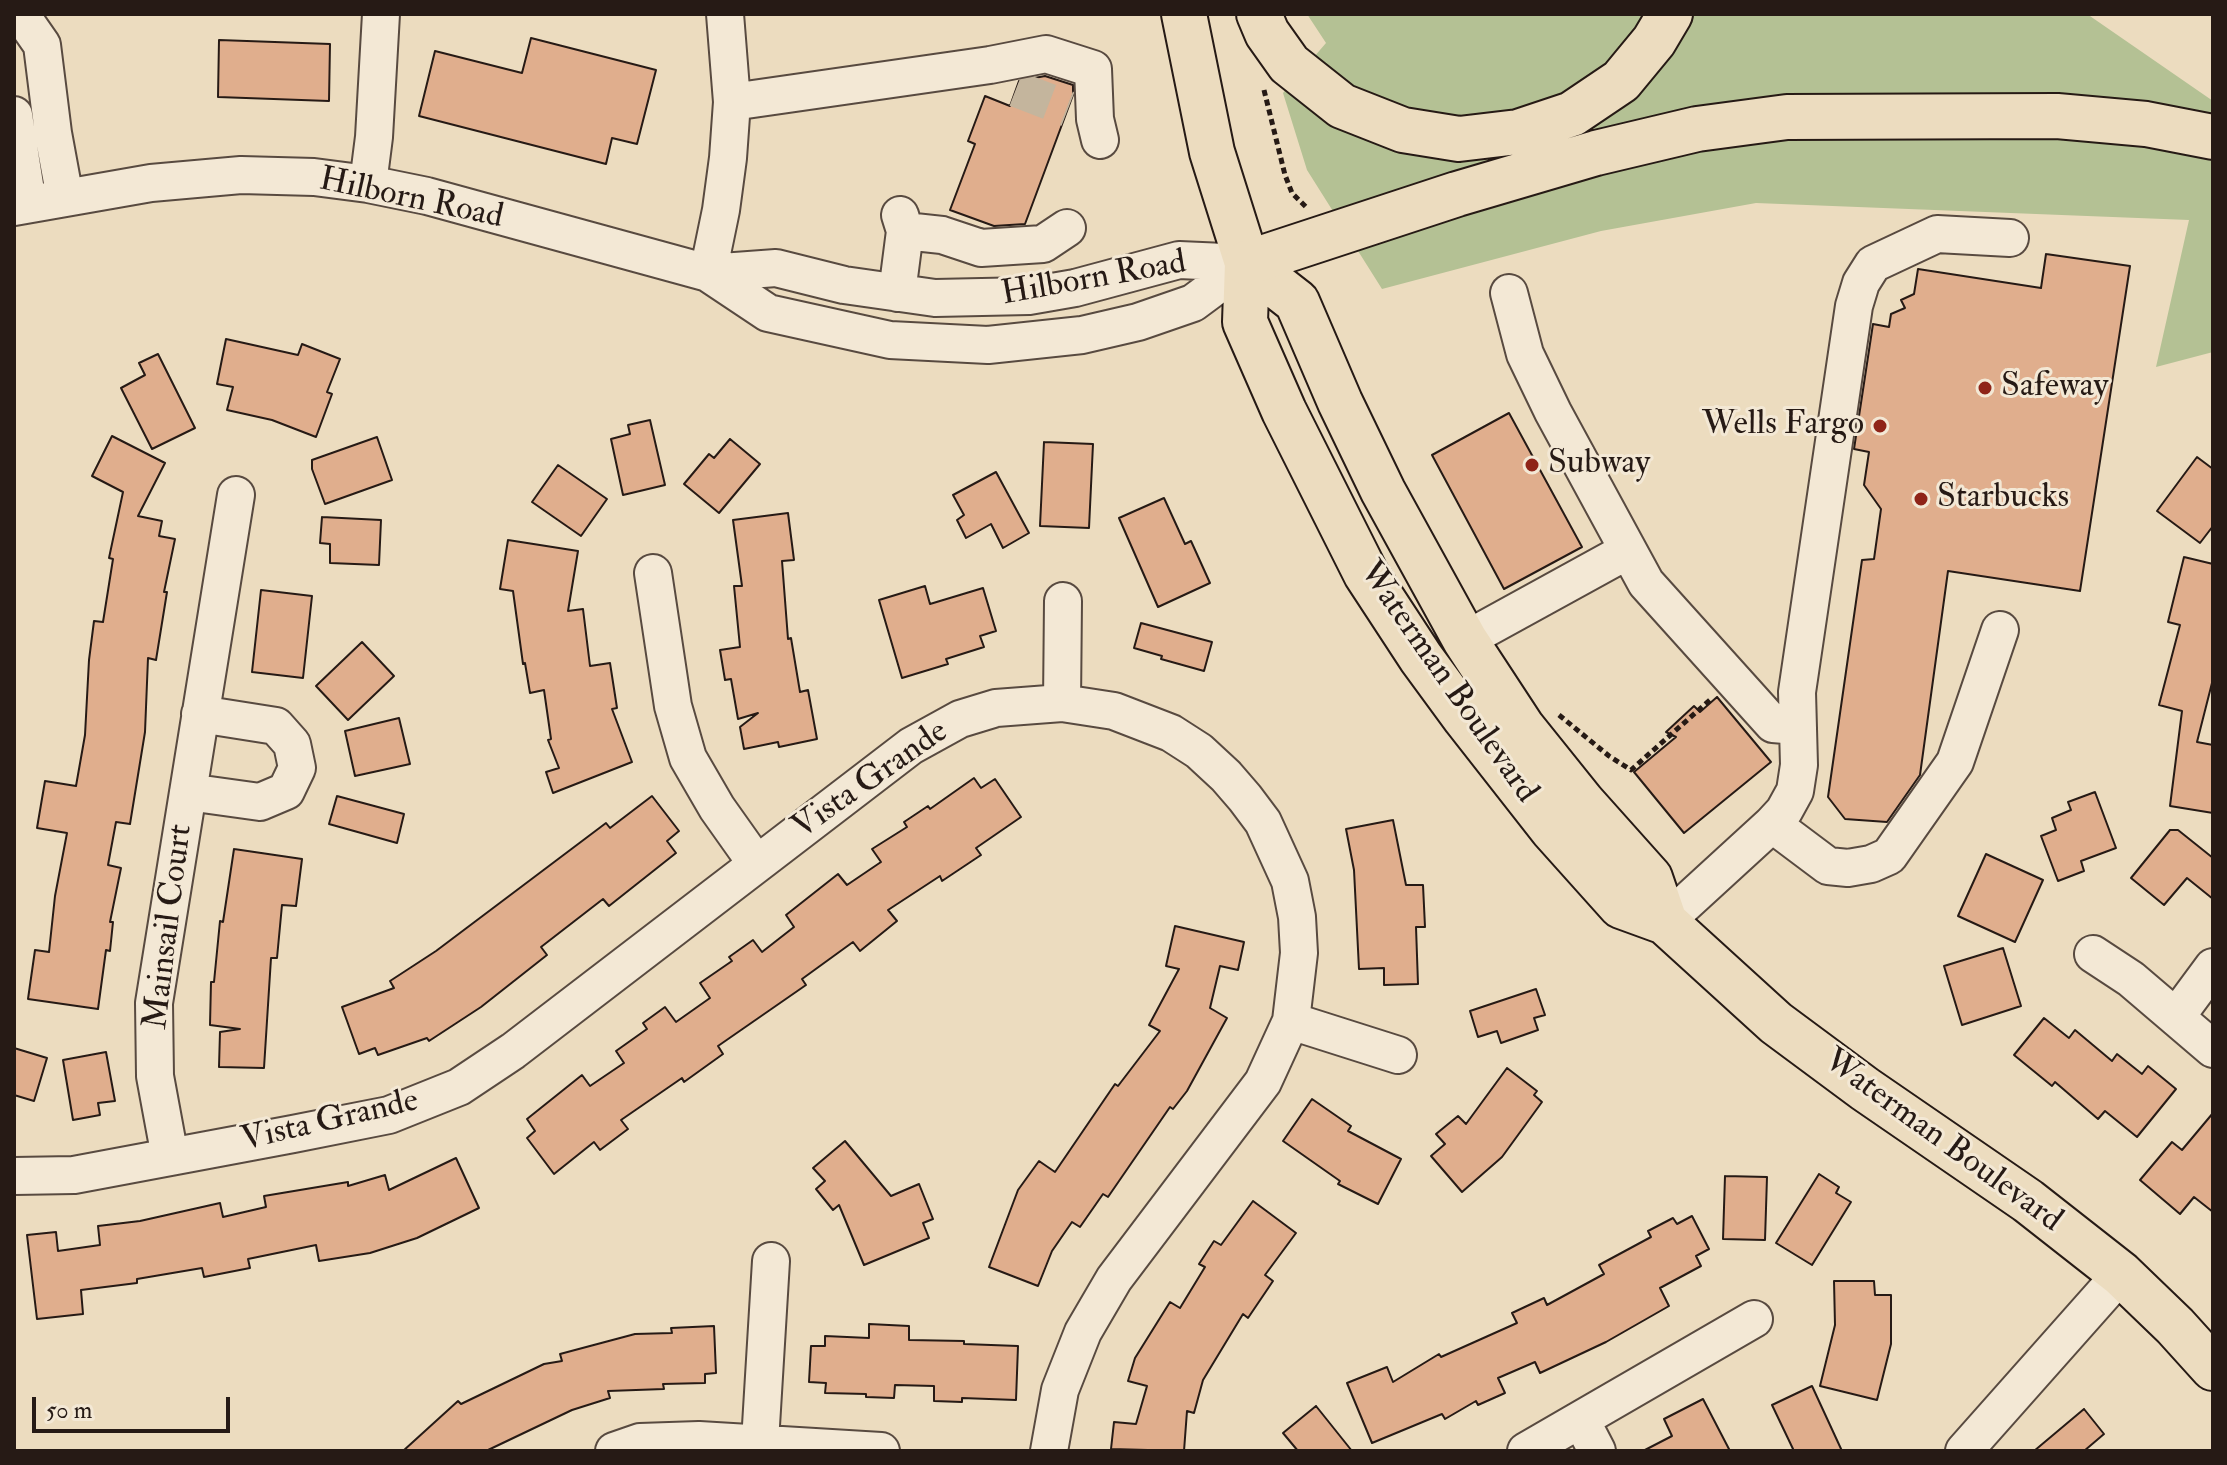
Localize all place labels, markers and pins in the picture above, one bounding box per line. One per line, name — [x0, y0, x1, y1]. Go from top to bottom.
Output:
place label: Safeway — [2001, 368, 2108, 408]
marker: Safeway — [1976, 379, 1994, 397]
place label: Wells Fargo — [1702, 406, 1864, 446]
marker: Wells Fargo — [1871, 417, 1889, 435]
place label: Subway — [1548, 445, 1650, 485]
marker: Subway — [1523, 456, 1541, 474]
place label: Starbucks — [1937, 479, 2069, 519]
marker: Starbucks — [1912, 490, 1930, 508]

